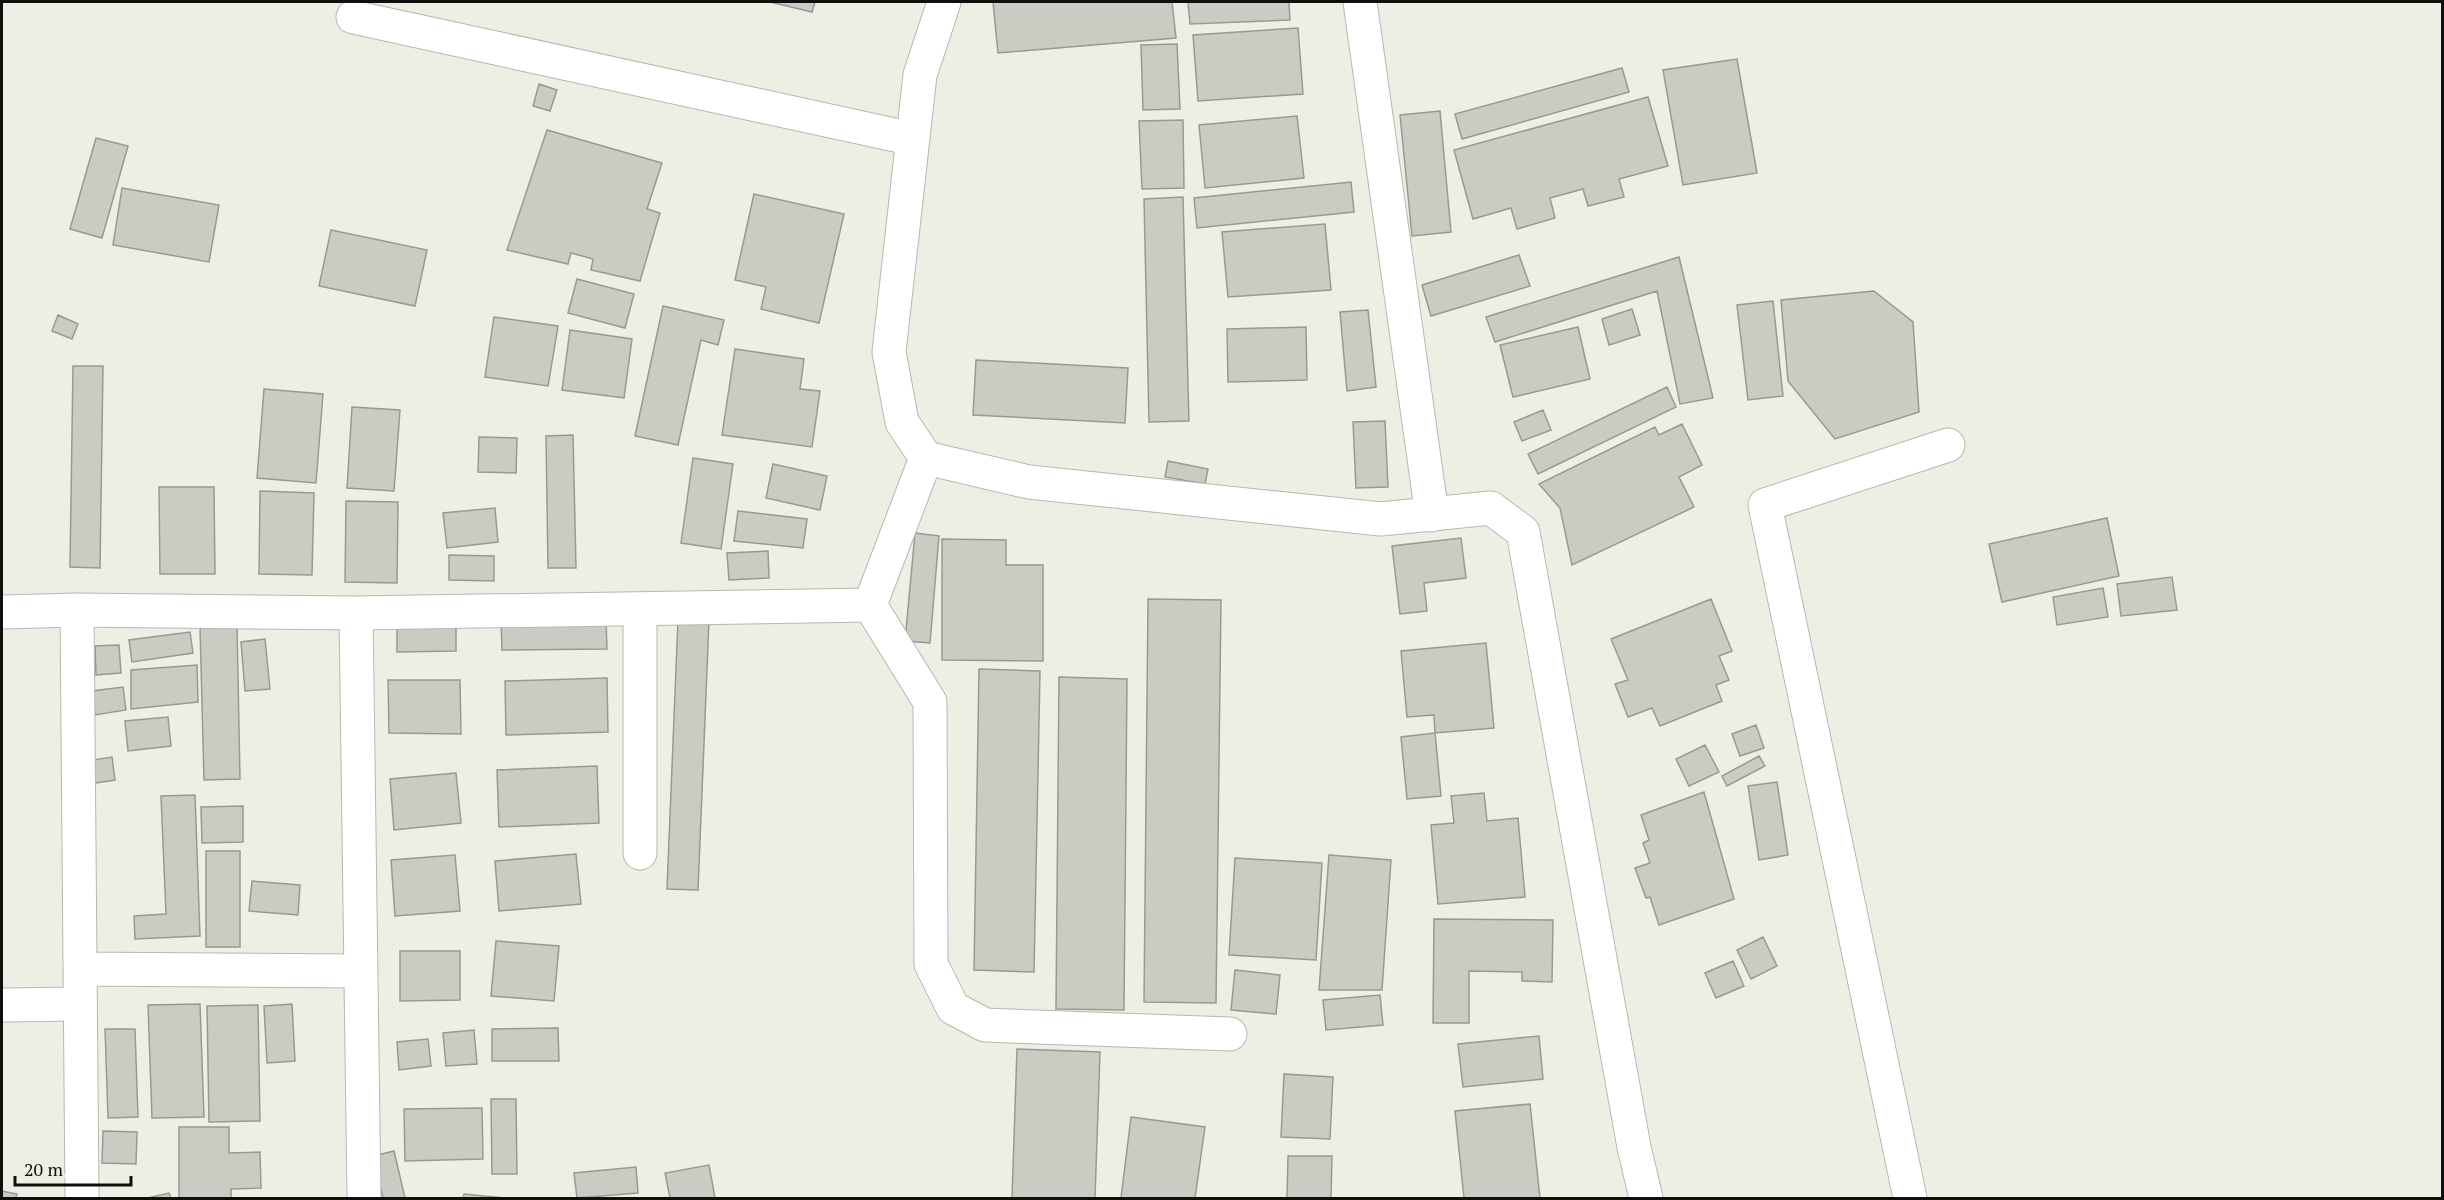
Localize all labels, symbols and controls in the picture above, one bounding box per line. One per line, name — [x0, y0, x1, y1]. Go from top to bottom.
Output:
scale bar — [15, 1149, 130, 1187]
text: 20 m — [24, 1157, 64, 1181]

